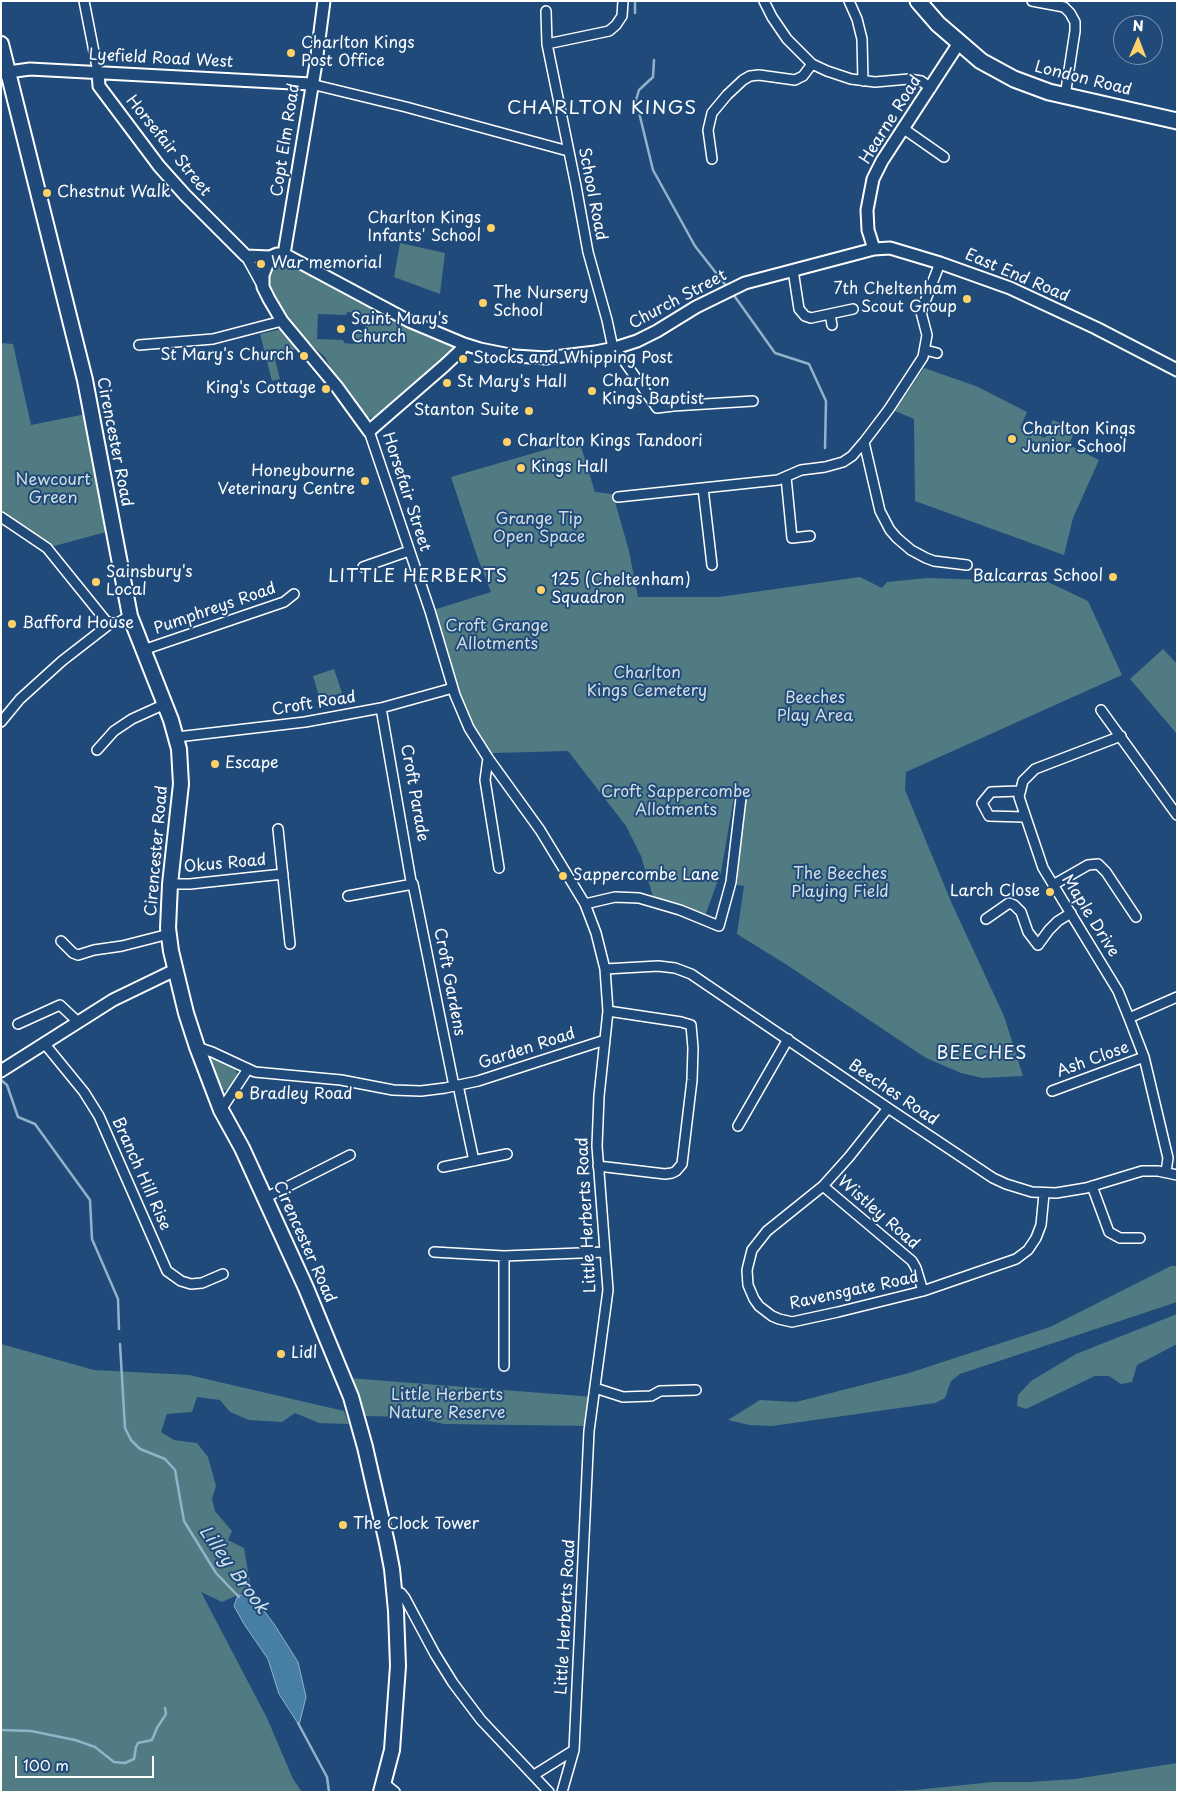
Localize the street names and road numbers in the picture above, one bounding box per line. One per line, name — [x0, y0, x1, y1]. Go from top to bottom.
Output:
street label: Lyefield Road West — [88, 46, 234, 72]
street label: London Road — [1033, 58, 1133, 100]
street label: Hearne Road — [856, 72, 926, 168]
street label: Copt Elm Road — [268, 82, 304, 198]
street label: Horsefair Street — [121, 92, 215, 200]
street label: School Road — [574, 146, 610, 242]
street label: East End Road — [962, 245, 1072, 307]
street label: Church Street — [626, 266, 730, 334]
street label: Cirencester Road — [92, 376, 136, 508]
street label: Horsefair Street — [378, 430, 434, 554]
street label: Pumphreys Road — [151, 579, 279, 639]
street label: Croft Road — [271, 688, 357, 720]
street label: Croft Parade — [396, 743, 432, 843]
street label: Cirencester Road — [142, 785, 172, 917]
street label: Okus Road — [183, 851, 267, 877]
street label: Maple Drive — [1057, 871, 1123, 961]
street label: Croft Gardens — [429, 926, 469, 1038]
street label: Garden Road — [476, 1024, 578, 1074]
street label: Ash Close — [1054, 1038, 1132, 1082]
street label: Beeches Road — [845, 1056, 941, 1130]
street label: Branch Hill Rise — [107, 1114, 175, 1234]
street label: Little Herberts Road — [573, 1137, 601, 1293]
street label: Wistley Road — [833, 1172, 923, 1254]
street label: Cirencester Road — [269, 1178, 339, 1306]
street label: Ravensgate Road — [788, 1268, 920, 1314]
street label: Little Herberts Road — [552, 1539, 580, 1695]

